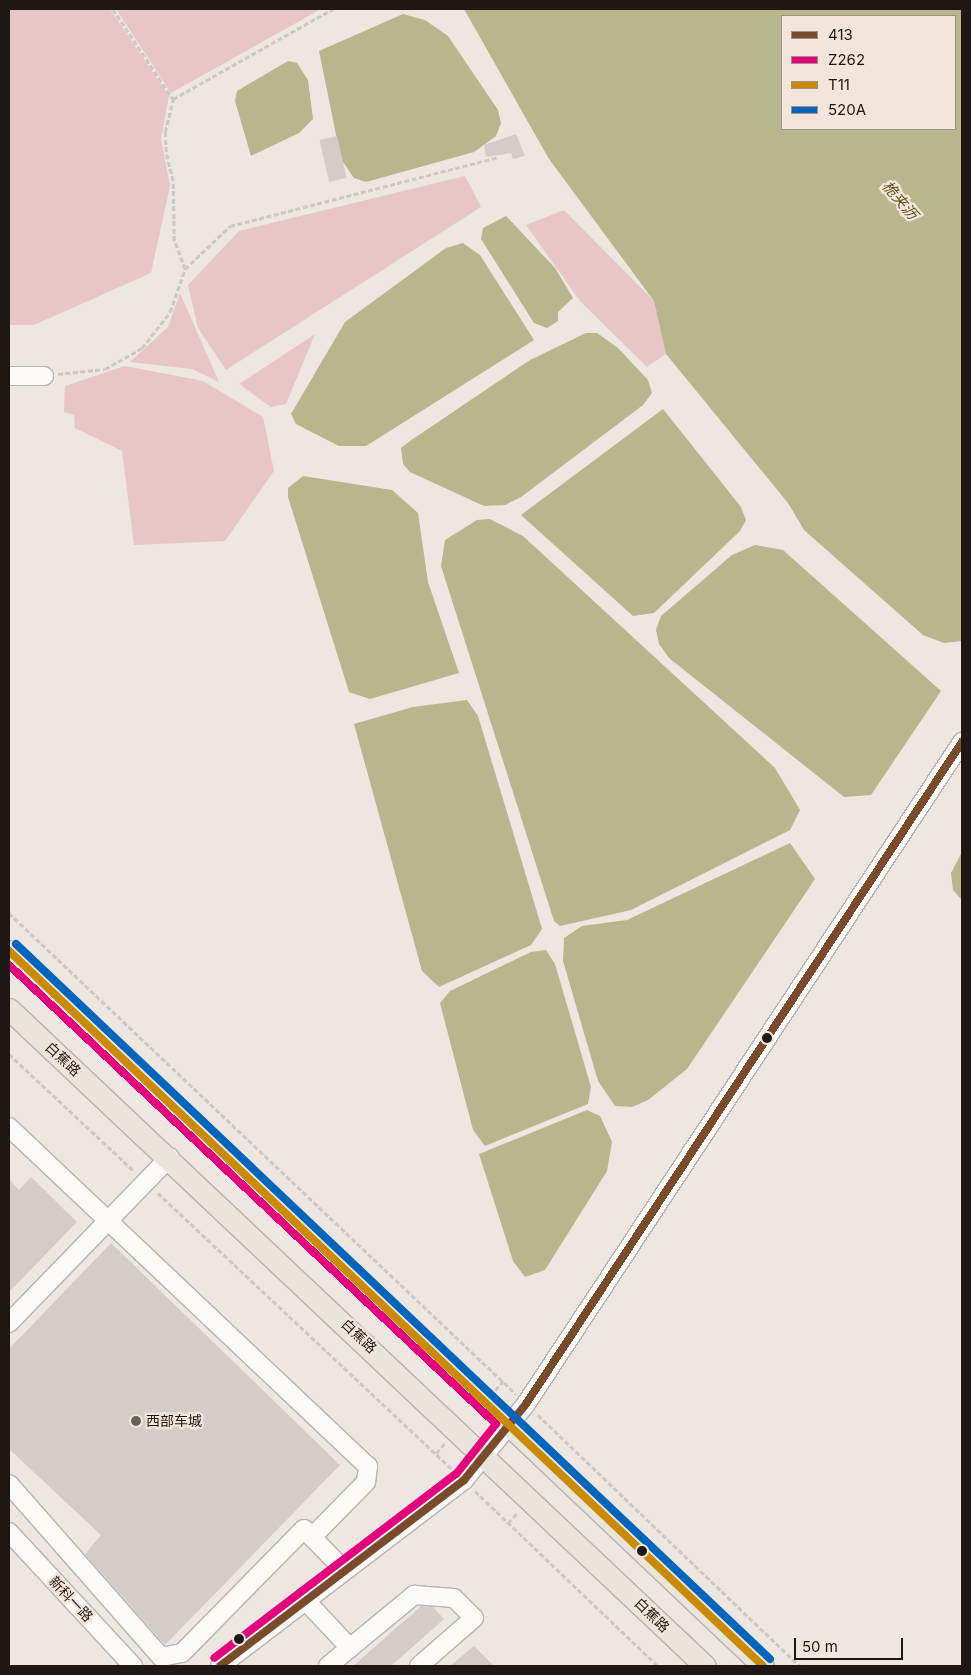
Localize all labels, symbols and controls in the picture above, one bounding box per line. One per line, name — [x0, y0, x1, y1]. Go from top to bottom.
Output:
legend — [781, 15, 956, 130]
text: 413 — [828, 25, 853, 44]
text: Z262 — [828, 50, 865, 69]
text: T11 — [828, 75, 850, 94]
text: 520A — [828, 100, 866, 119]
water label: 桅夹沥 — [878, 177, 922, 223]
unlabelled marker — [762, 1033, 772, 1043]
street label: 白蕉路 — [42, 1039, 84, 1079]
street label: 白蕉路 — [338, 1316, 380, 1356]
place label: 西部车城 — [146, 1413, 202, 1429]
marker: 西部车城 — [130, 1415, 142, 1427]
unlabelled marker — [637, 1546, 647, 1556]
street label: 新科一路 — [46, 1573, 96, 1625]
street label: 白蕉路 — [631, 1594, 673, 1636]
scale bar — [796, 1628, 905, 1660]
unlabelled marker — [234, 1634, 244, 1644]
text: 50 m — [802, 1637, 838, 1656]

